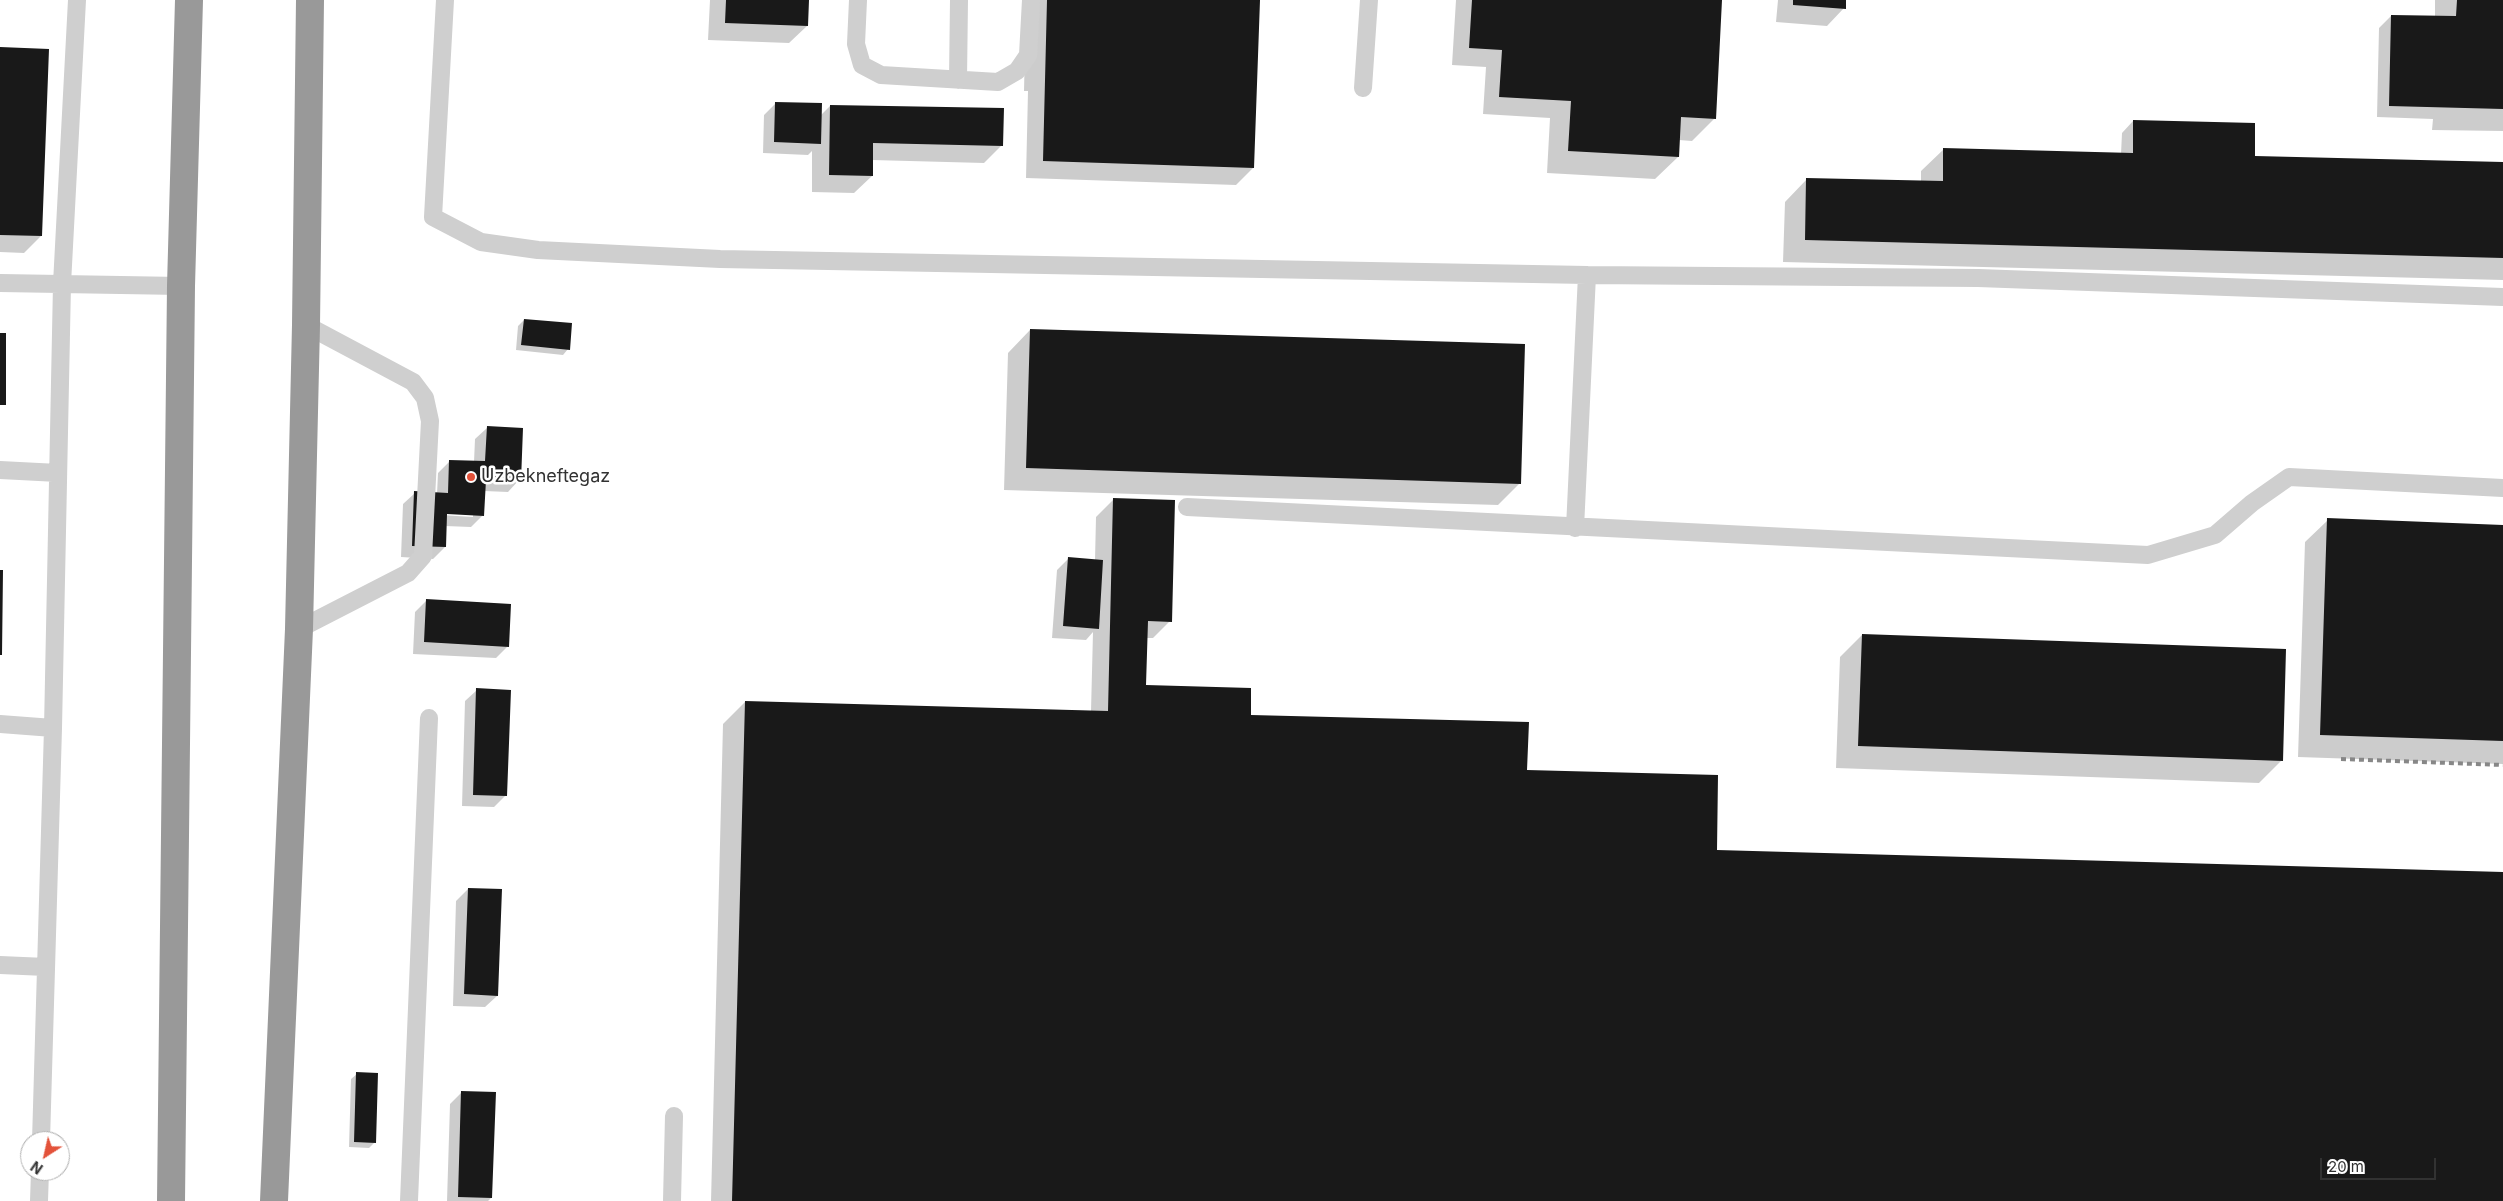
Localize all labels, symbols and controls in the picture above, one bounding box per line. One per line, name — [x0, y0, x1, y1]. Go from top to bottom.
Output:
place label: Uzbekneftegaz — [481, 466, 610, 488]
marker: Uzbekneftegaz — [465, 471, 477, 483]
north arrow — [20, 1131, 70, 1181]
scale bar — [2323, 1148, 2439, 1180]
text: 20 m — [2328, 1157, 2364, 1176]
text: N — [27, 1158, 46, 1178]

